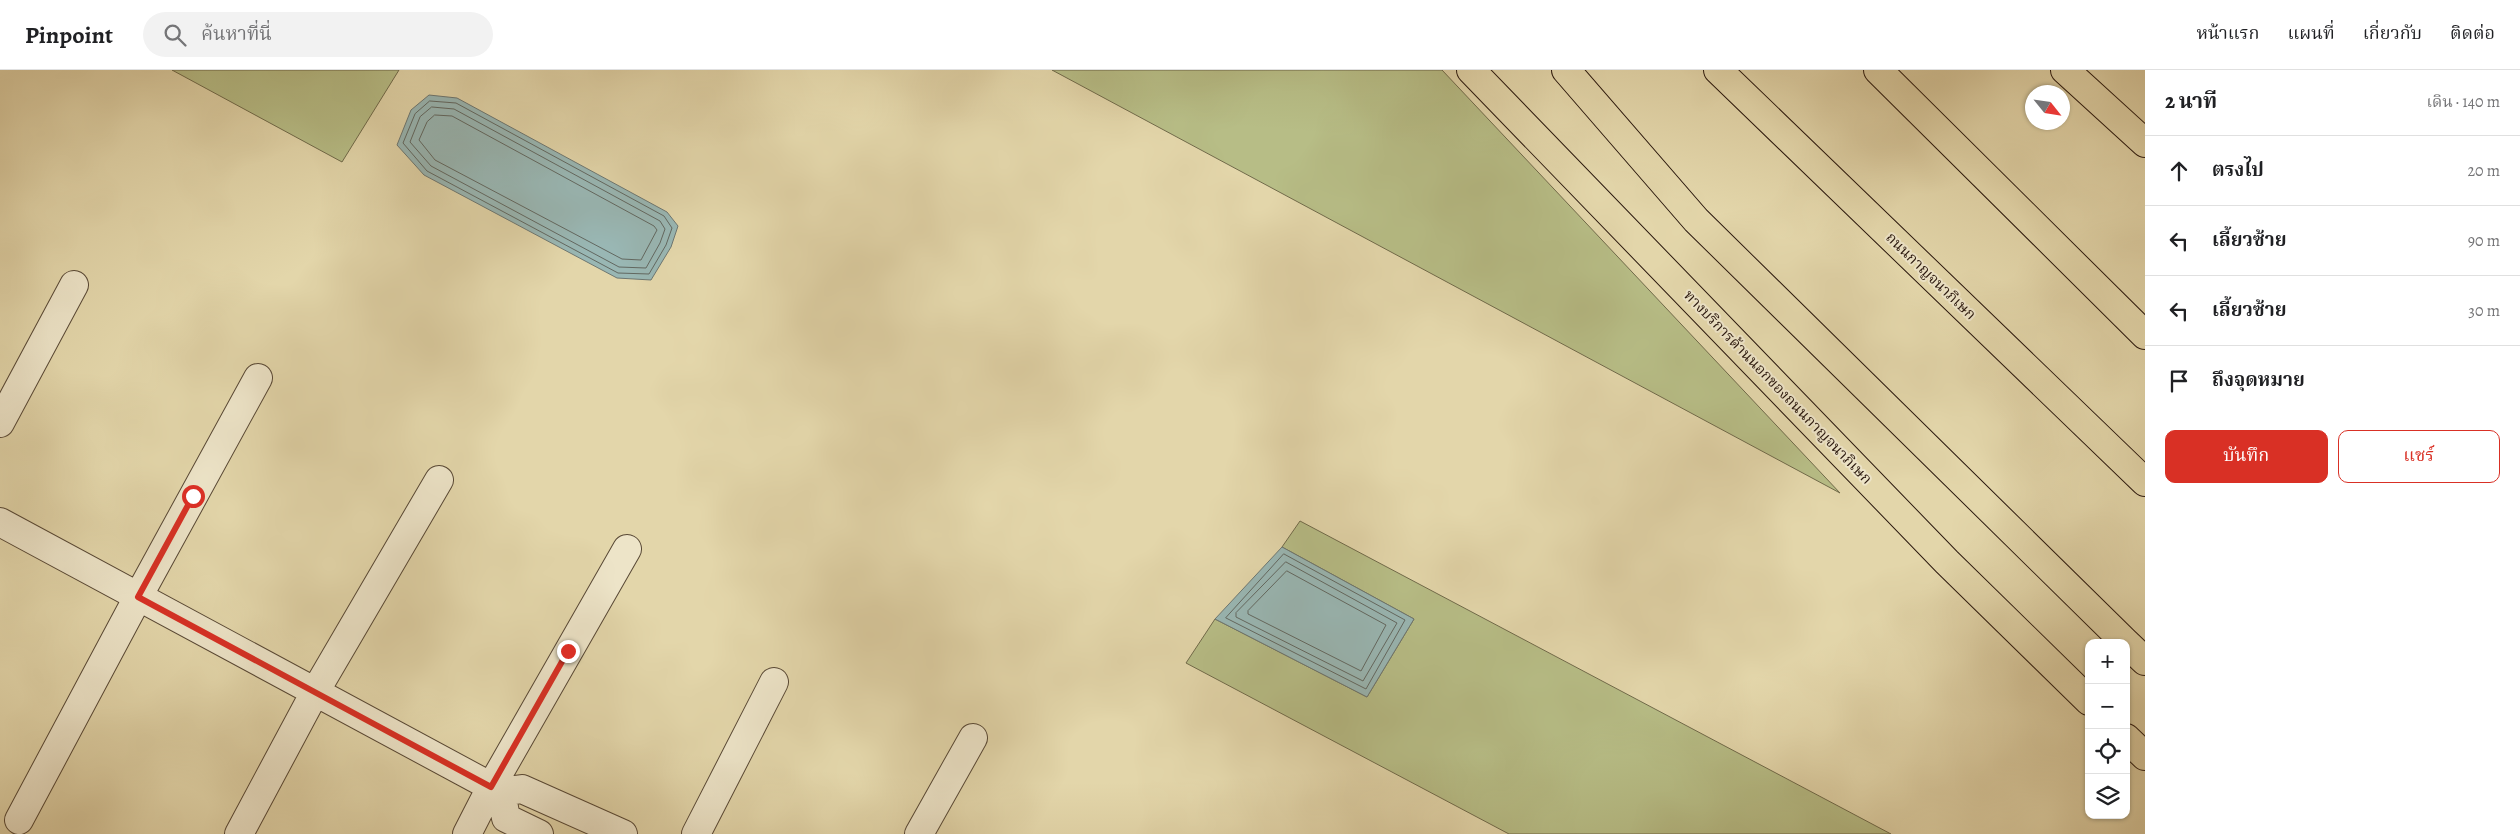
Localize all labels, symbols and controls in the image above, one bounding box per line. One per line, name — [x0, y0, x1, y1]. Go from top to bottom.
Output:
search box — [143, 12, 493, 57]
text: Pinpoint — [25, 19, 113, 51]
icon: search — [161, 21, 189, 49]
text: ค้นหาที่นี่ — [201, 21, 272, 47]
text: หน้าแรก — [2196, 21, 2259, 45]
text: แผนที่ — [2287, 21, 2335, 45]
text: เกี่ยวกับ — [2363, 21, 2422, 45]
text: ติดต่อ — [2450, 21, 2495, 45]
north arrow — [2025, 85, 2070, 130]
text: 2 นาที — [2165, 87, 2217, 115]
text: เดิน · 140 m — [2427, 91, 2500, 113]
icon: ahead — [2165, 157, 2193, 185]
text: ตรงไป — [2212, 157, 2264, 183]
text: 20 m — [2467, 160, 2500, 182]
icon: left — [2165, 227, 2193, 255]
text: เลี้ยวซ้าย — [2212, 227, 2286, 253]
street label: ถนนกาญจนาภิเษก — [1882, 228, 1980, 324]
text: 90 m — [2468, 230, 2500, 252]
street label: ทางบริการด้านนอกของถนนกาญจนาภิเษก — [1679, 285, 1877, 489]
icon: left — [2165, 297, 2193, 325]
text: เลี้ยวซ้าย — [2212, 297, 2286, 323]
text: 30 m — [2468, 300, 2500, 322]
icon: arrive — [2165, 367, 2193, 395]
text: ถึงจุดหมาย — [2212, 367, 2305, 393]
button: บันทึก — [2165, 430, 2328, 483]
button: แชร์ — [2338, 430, 2500, 483]
route start — [182, 485, 205, 508]
map controls — [2085, 639, 2130, 819]
button: + — [2085, 639, 2130, 684]
route end — [557, 640, 580, 663]
button: − — [2085, 684, 2130, 729]
button: locate — [2085, 729, 2130, 774]
button: layers — [2085, 774, 2130, 819]

